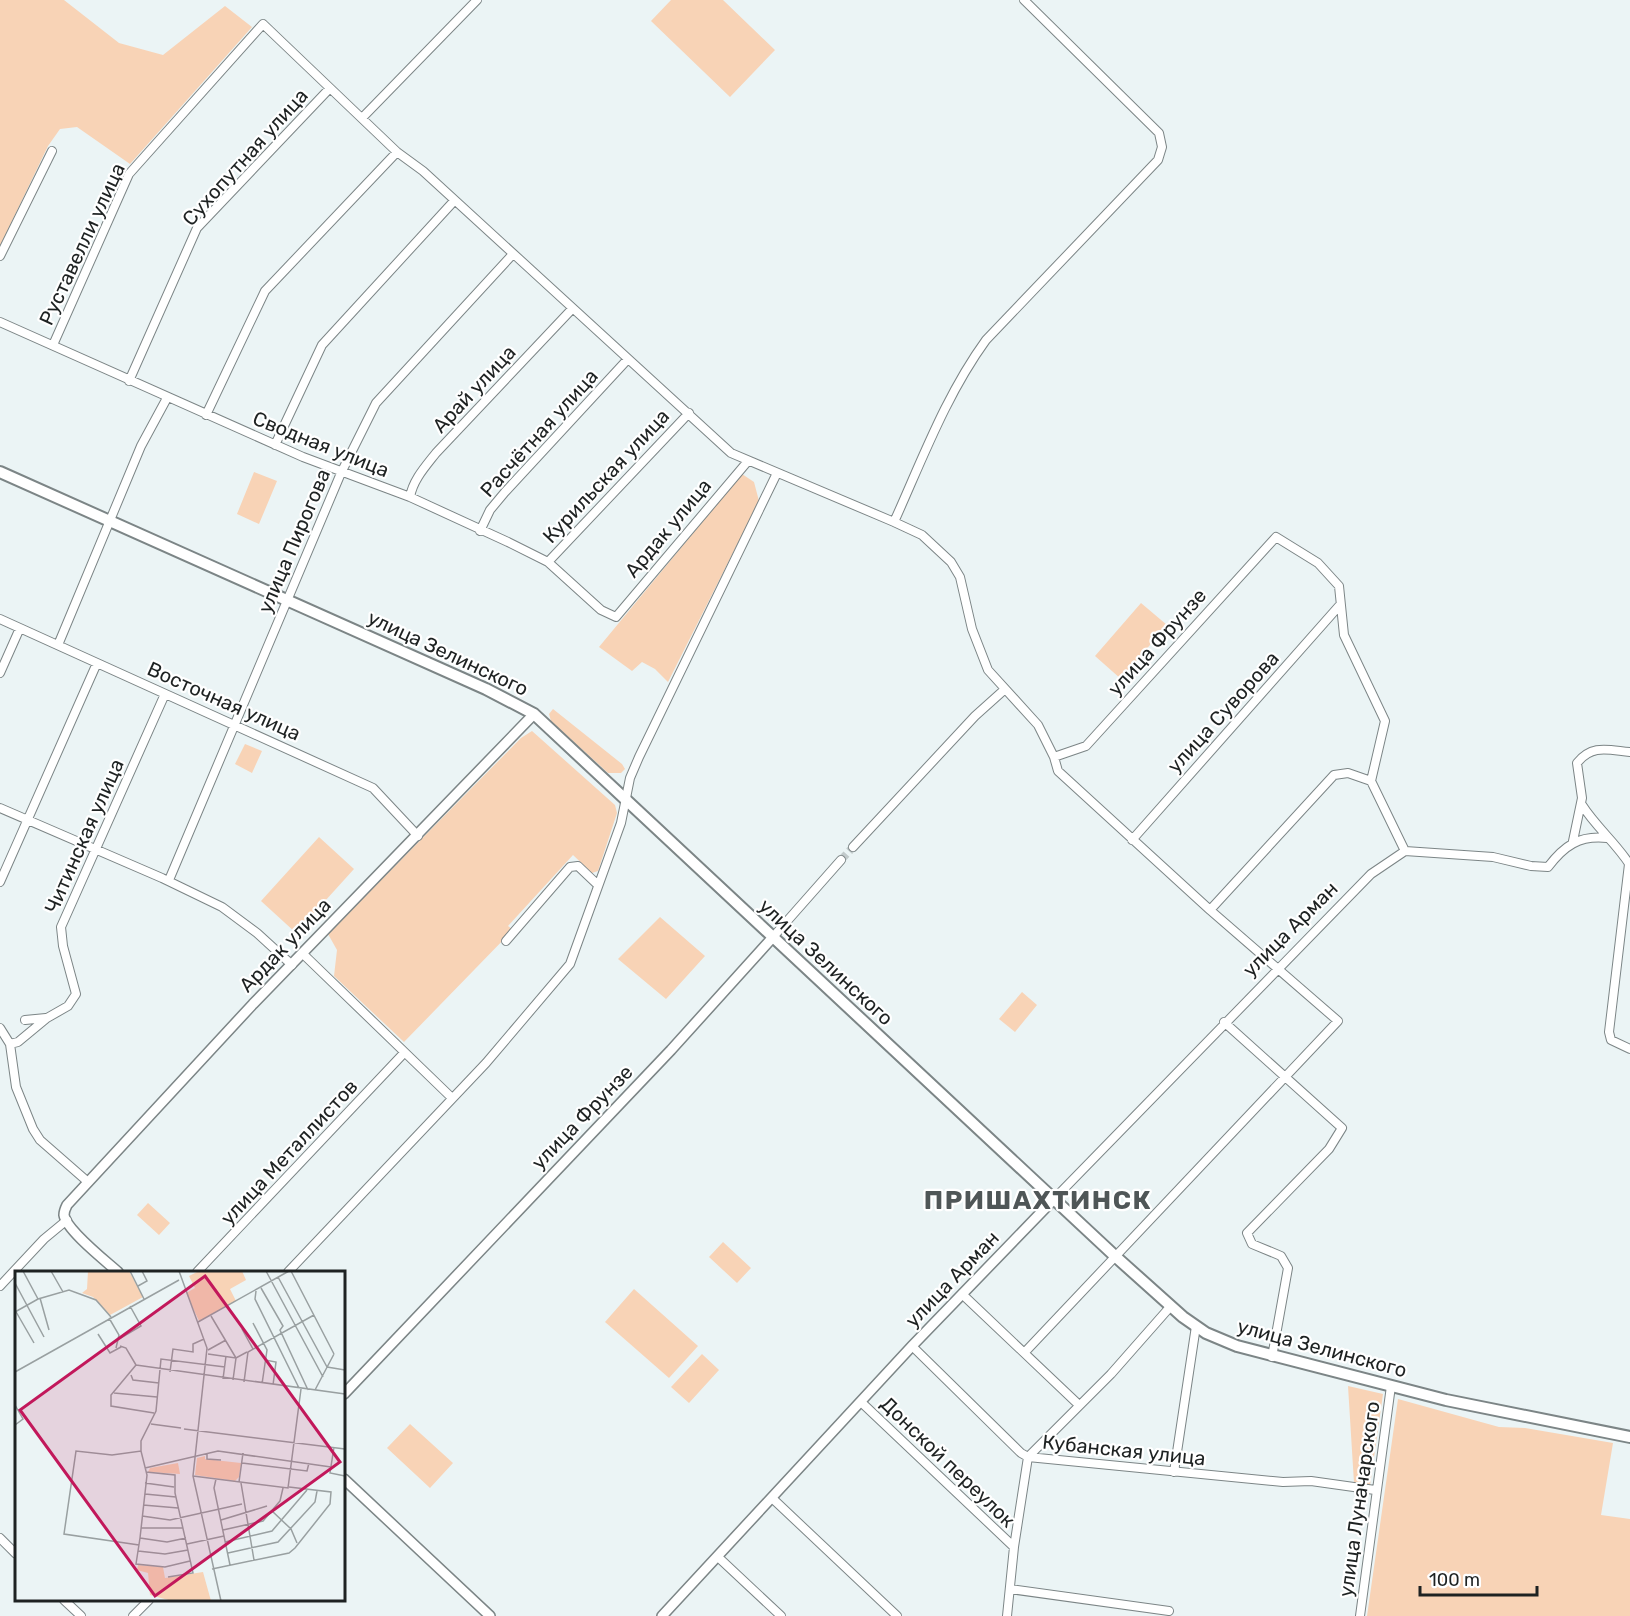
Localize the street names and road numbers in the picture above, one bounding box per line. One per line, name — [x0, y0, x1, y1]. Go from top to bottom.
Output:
street label: Сухопутная улица — [177, 84, 313, 230]
street label: Руставелли улица — [34, 159, 130, 329]
street label: Арай улица — [427, 340, 521, 438]
street label: Расчётная улица — [475, 364, 603, 502]
street label: Курильская улица — [538, 404, 674, 548]
street label: Сводная улица — [249, 406, 393, 482]
street label: улица Пирогова — [253, 465, 335, 617]
street label: Ардак улица — [620, 474, 716, 582]
street label: улица Фрунзе — [1103, 584, 1211, 700]
street label: улица Зелинского — [364, 605, 532, 701]
street label: улица Суворова — [1162, 646, 1284, 778]
street label: Восточная улица — [144, 656, 304, 746]
street label: Читинская улица — [39, 755, 129, 917]
street label: улица Арман — [1237, 876, 1343, 982]
street label: Ардак улица — [234, 893, 336, 997]
street label: улица Зелинского — [754, 894, 898, 1030]
street label: улица Фрунзе — [526, 1060, 638, 1174]
street label: улица Металлистов — [215, 1074, 363, 1230]
street label: улица Арман — [900, 1226, 1004, 1332]
street label: улица Зелинского — [1235, 1314, 1409, 1382]
street label: Донской переулок — [876, 1392, 1020, 1532]
street label: улица Луначарского — [1333, 1400, 1385, 1598]
street label: Кубанская улица — [1041, 1430, 1207, 1470]

